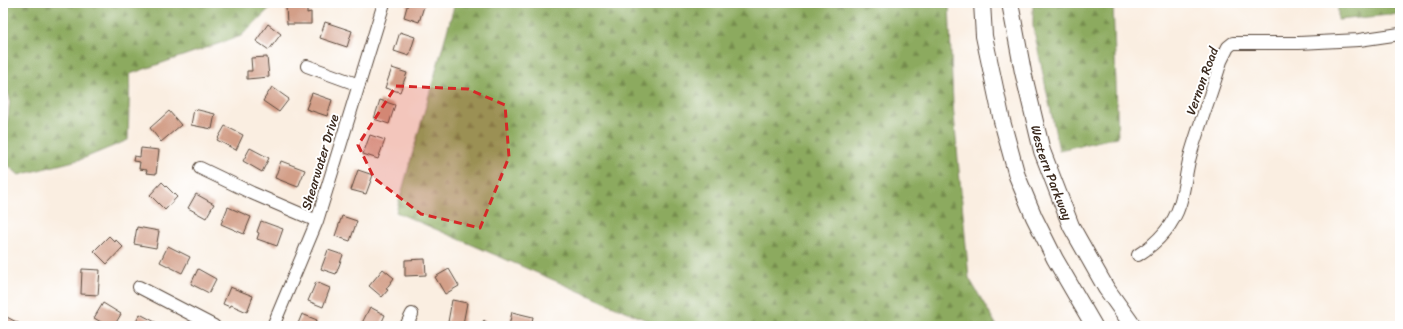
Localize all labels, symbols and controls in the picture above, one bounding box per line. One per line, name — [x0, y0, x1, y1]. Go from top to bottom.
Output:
street label: Vernon Road — [1179, 43, 1225, 118]
street label: Shearwater Drive — [295, 111, 345, 213]
street label: Western Parkway — [1025, 123, 1079, 224]

